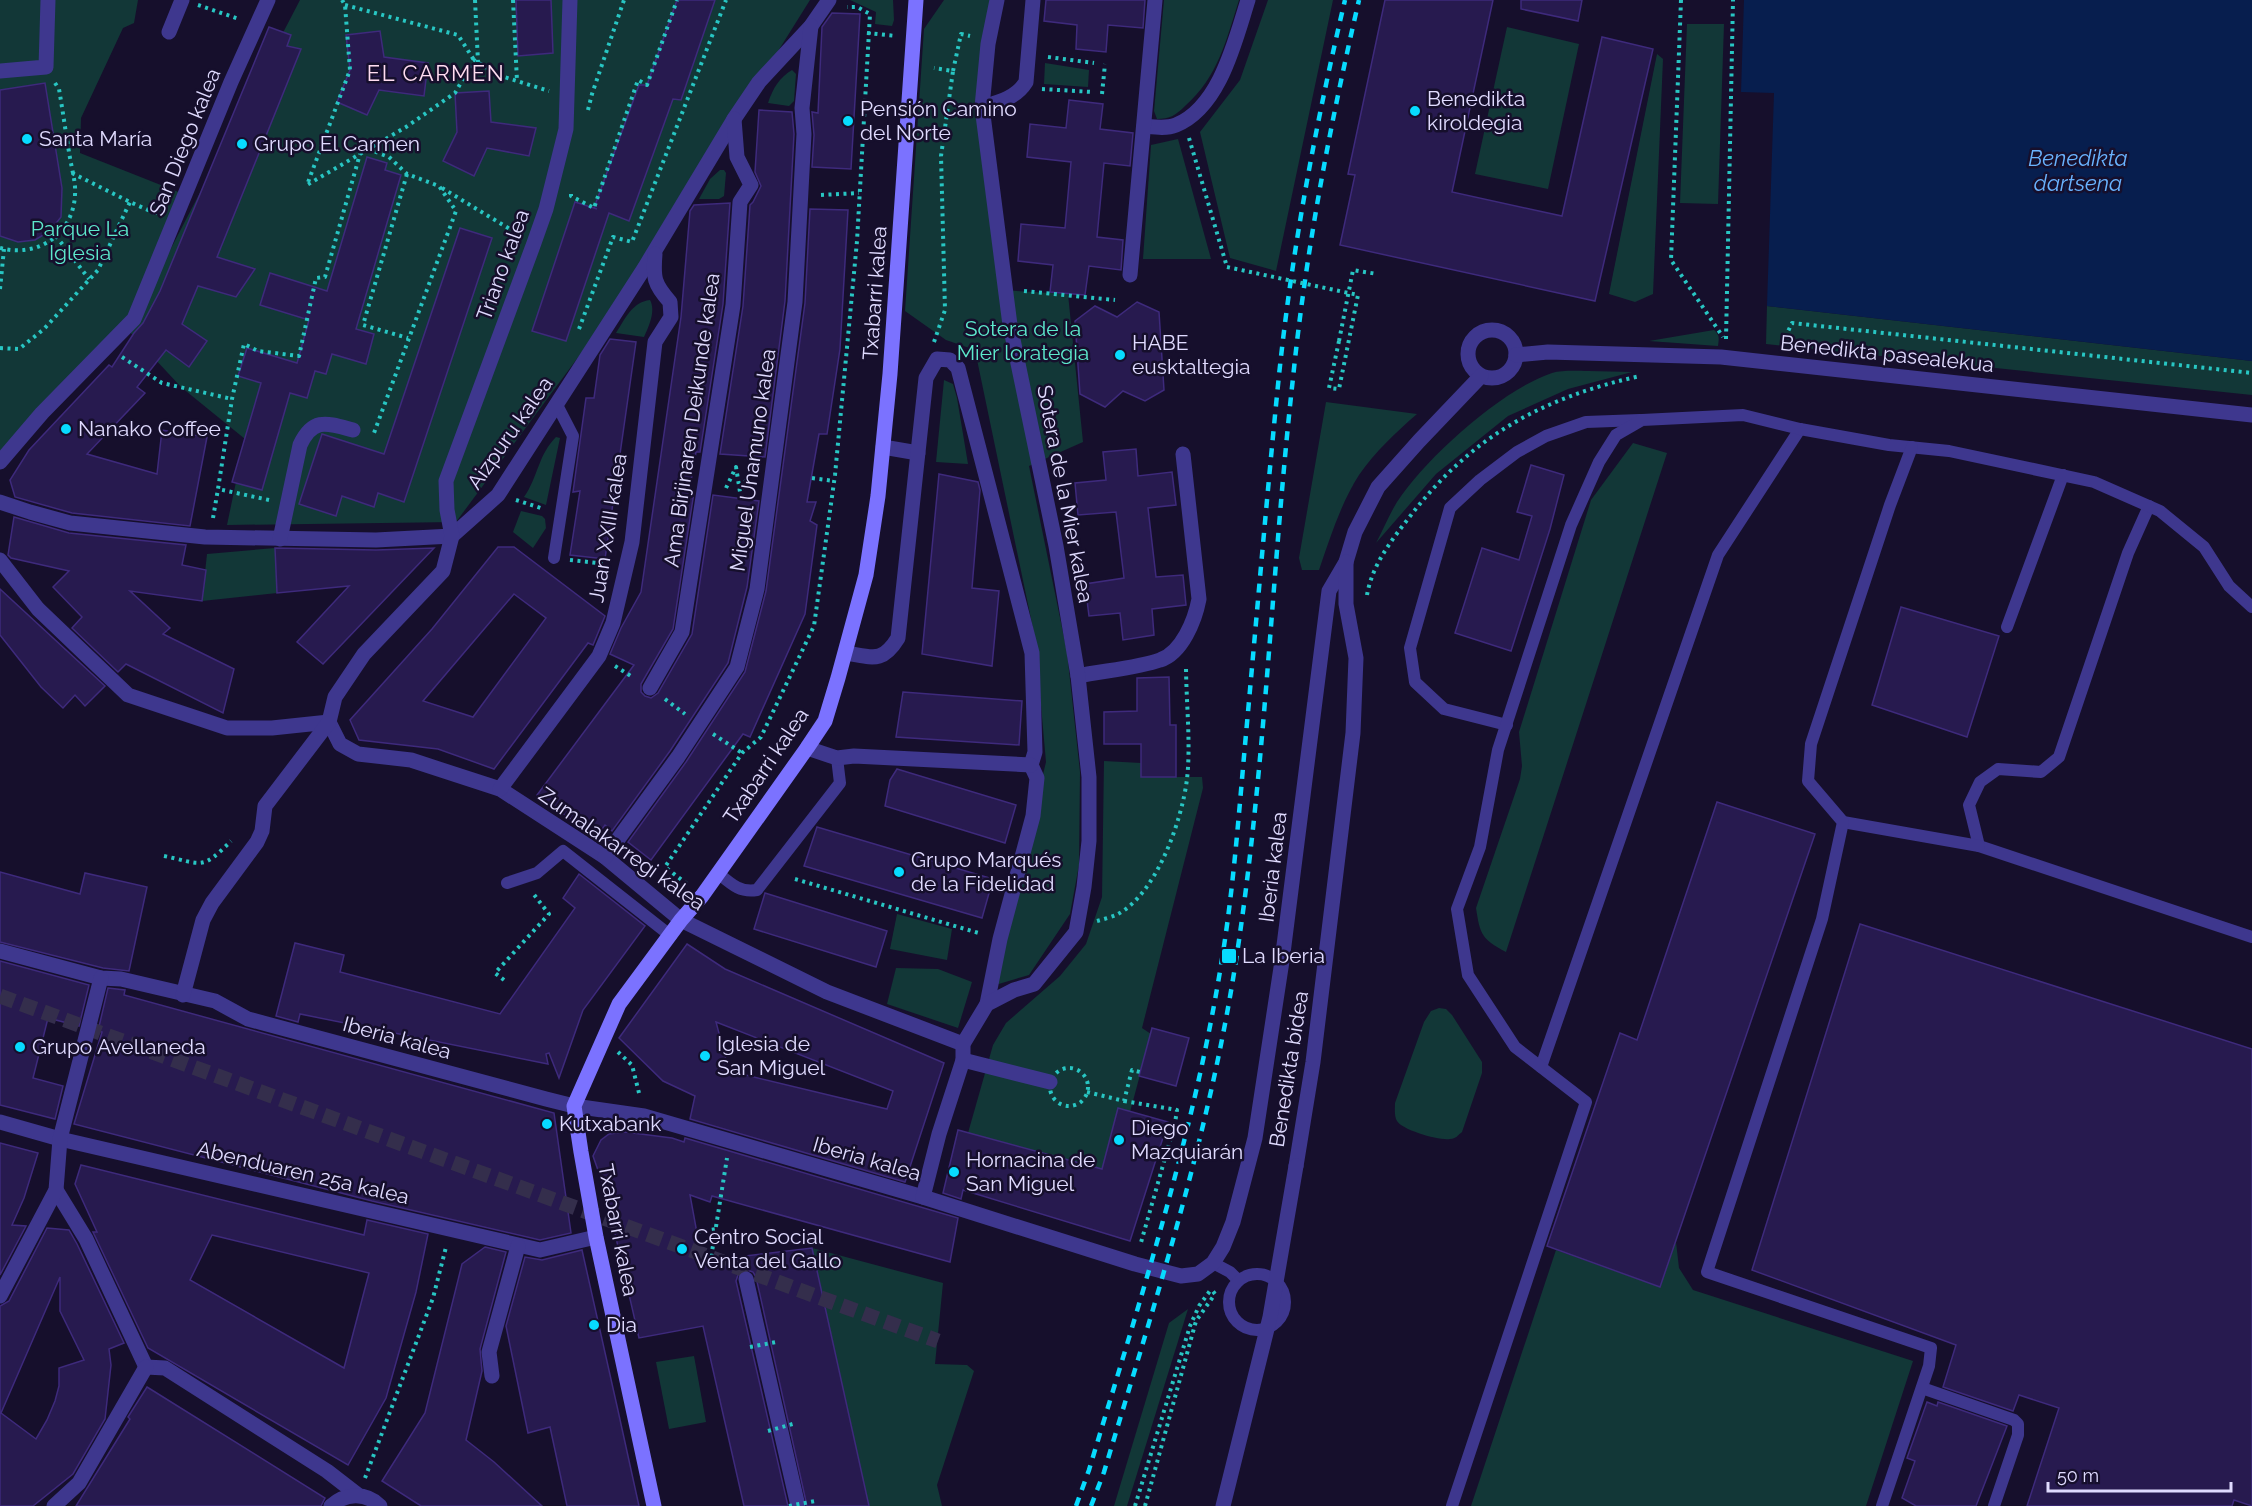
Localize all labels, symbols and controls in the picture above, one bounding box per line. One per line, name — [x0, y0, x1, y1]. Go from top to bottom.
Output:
district label: EL CARMEN — [367, 60, 505, 86]
street label: San Diego kalea — [144, 65, 225, 219]
place label: Benedikta kiroldegia — [1427, 86, 1525, 135]
place label: Pensión Camino del Norte — [860, 96, 1017, 145]
marker: Benedikta kiroldegia — [1408, 104, 1422, 118]
marker: Pensión Camino del Norte — [841, 114, 855, 128]
place label: Santa María — [39, 126, 152, 151]
place label: Grupo El Carmen — [254, 131, 420, 156]
marker: Santa María — [20, 132, 34, 146]
marker: Grupo El Carmen — [235, 137, 249, 151]
water label: Benedikta dartsena — [2028, 145, 2128, 196]
street label: Triano kalea — [471, 206, 534, 324]
park label: Parque La Iglesia — [31, 216, 129, 265]
street label: Txabarri kalea — [857, 225, 892, 361]
street label: Ama Birjinaren Deikunde kalea — [658, 271, 725, 569]
park label: Sotera de la Mier lorategia — [957, 316, 1089, 365]
place label: HABE eusktaltegia — [1132, 330, 1250, 379]
street label: Benedikta pasealekua — [1779, 330, 1995, 377]
street label: Miguel Unamuno kalea — [725, 347, 781, 573]
marker: HABE eusktaltegia — [1113, 348, 1127, 362]
street label: Aizpuru kalea — [462, 372, 558, 494]
street label: Sotera de la Mier kalea — [1032, 383, 1099, 605]
place label: Nanako Coffee — [78, 416, 221, 441]
marker: Nanako Coffee — [59, 422, 73, 436]
street label: Juan XXIII kalea — [583, 451, 632, 604]
street label: Txabarri kalea — [718, 703, 814, 828]
street label: Zumalakarregi kalea — [534, 782, 710, 915]
street label: Iberia kalea — [1253, 810, 1292, 924]
place label: Grupo Marqués de la Fidelidad — [911, 847, 1061, 896]
marker: Grupo Marqués de la Fidelidad — [892, 865, 906, 879]
place label: La Iberia — [1242, 943, 1325, 968]
marker: La Iberia — [1220, 947, 1238, 965]
street label: Benedikta bidea — [1264, 989, 1313, 1149]
street label: Iberia kalea — [340, 1011, 454, 1064]
place label: Iglesia de San Miguel — [717, 1031, 826, 1080]
place label: Grupo Avellaneda — [32, 1034, 206, 1059]
marker: Grupo Avellaneda — [13, 1040, 27, 1054]
marker: Iglesia de San Miguel — [698, 1049, 712, 1063]
place label: Kutxabank — [559, 1111, 661, 1136]
place label: Diego Mazquiarán — [1131, 1115, 1243, 1164]
marker: Kutxabank — [540, 1117, 554, 1131]
street label: Iberia kalea — [810, 1131, 924, 1186]
marker: Diego Mazquiarán — [1112, 1133, 1126, 1147]
street label: Abenduaren 25a kalea — [195, 1136, 412, 1209]
place label: Hornacina de San Miguel — [966, 1147, 1095, 1196]
street label: Txabarri kalea — [593, 1162, 644, 1298]
marker: Hornacina de San Miguel — [947, 1165, 961, 1179]
place label: Centro Social Venta del Gallo — [694, 1224, 841, 1273]
marker: Centro Social Venta del Gallo — [675, 1242, 689, 1256]
place label: Dia — [606, 1312, 637, 1337]
marker: Dia — [587, 1318, 601, 1332]
scale bar — [2048, 1455, 2231, 1493]
text: 50 m — [2057, 1465, 2099, 1486]

